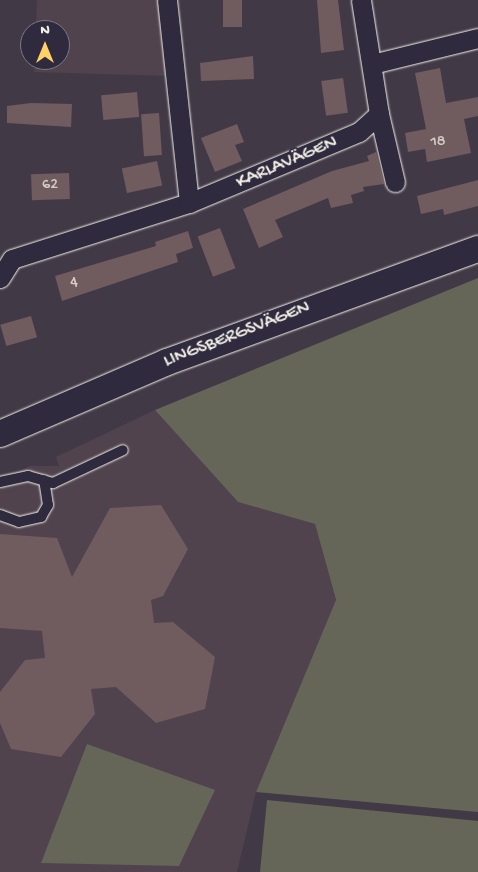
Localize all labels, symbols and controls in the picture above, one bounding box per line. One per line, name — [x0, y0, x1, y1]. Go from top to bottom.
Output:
north arrow — [20, 20, 70, 70]
text: N — [40, 22, 50, 39]
street label: KARLAVÄGEN — [233, 131, 341, 195]
house number: 18 — [430, 133, 446, 153]
house number: 62 — [42, 176, 58, 196]
house number: 4 — [70, 274, 78, 294]
street label: LINGSBERGSVÄGEN — [161, 297, 313, 373]

